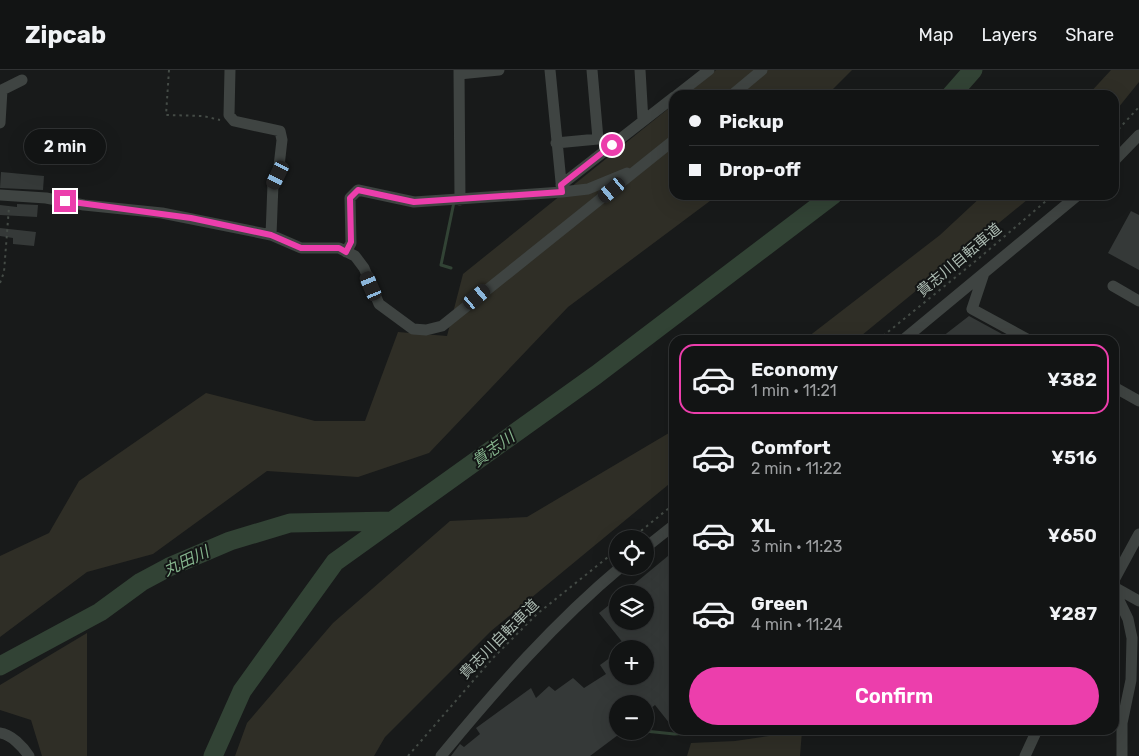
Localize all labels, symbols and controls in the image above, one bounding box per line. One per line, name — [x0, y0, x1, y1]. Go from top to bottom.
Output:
text: Zipcab — [25, 21, 106, 49]
text: Map — [919, 24, 954, 46]
text: Layers — [982, 24, 1037, 46]
text: Share — [1065, 24, 1114, 46]
text: Pickup — [719, 110, 784, 133]
callout: 2 min — [24, 128, 106, 164]
route start — [601, 134, 623, 156]
text: 2 min — [44, 137, 86, 156]
car — [264, 158, 291, 192]
text: Drop-off — [719, 158, 801, 181]
car — [595, 175, 628, 205]
route end — [54, 190, 76, 212]
street label: 貴志川自転車道 — [913, 219, 1005, 301]
car — [358, 269, 383, 303]
car — [460, 282, 493, 312]
icon: car — [691, 357, 736, 402]
text: Economy — [751, 358, 838, 381]
text: ¥382 — [1047, 368, 1097, 391]
text: 1 min · 11:21 — [751, 381, 837, 400]
water label: 貴志川 — [468, 426, 520, 471]
icon: car — [691, 435, 736, 480]
text: Comfort — [751, 436, 831, 459]
text: ¥516 — [1051, 446, 1097, 469]
text: 2 min · 11:22 — [751, 459, 842, 478]
icon: car — [691, 513, 736, 558]
text: XL — [751, 514, 775, 537]
text: ¥650 — [1047, 524, 1097, 547]
map controls — [609, 530, 654, 740]
button: locate — [609, 530, 654, 575]
text: 3 min · 11:23 — [751, 537, 842, 556]
water label: 丸田川 — [160, 541, 214, 580]
button: layers — [609, 585, 654, 630]
icon: car — [691, 591, 736, 636]
text: Green — [751, 592, 808, 615]
street label: 貴志川自転車道 — [456, 596, 542, 682]
text: ¥287 — [1049, 602, 1097, 625]
text: 4 min · 11:24 — [751, 615, 843, 634]
button: + — [609, 640, 654, 685]
button: Confirm — [689, 667, 1099, 725]
button: − — [609, 695, 654, 740]

